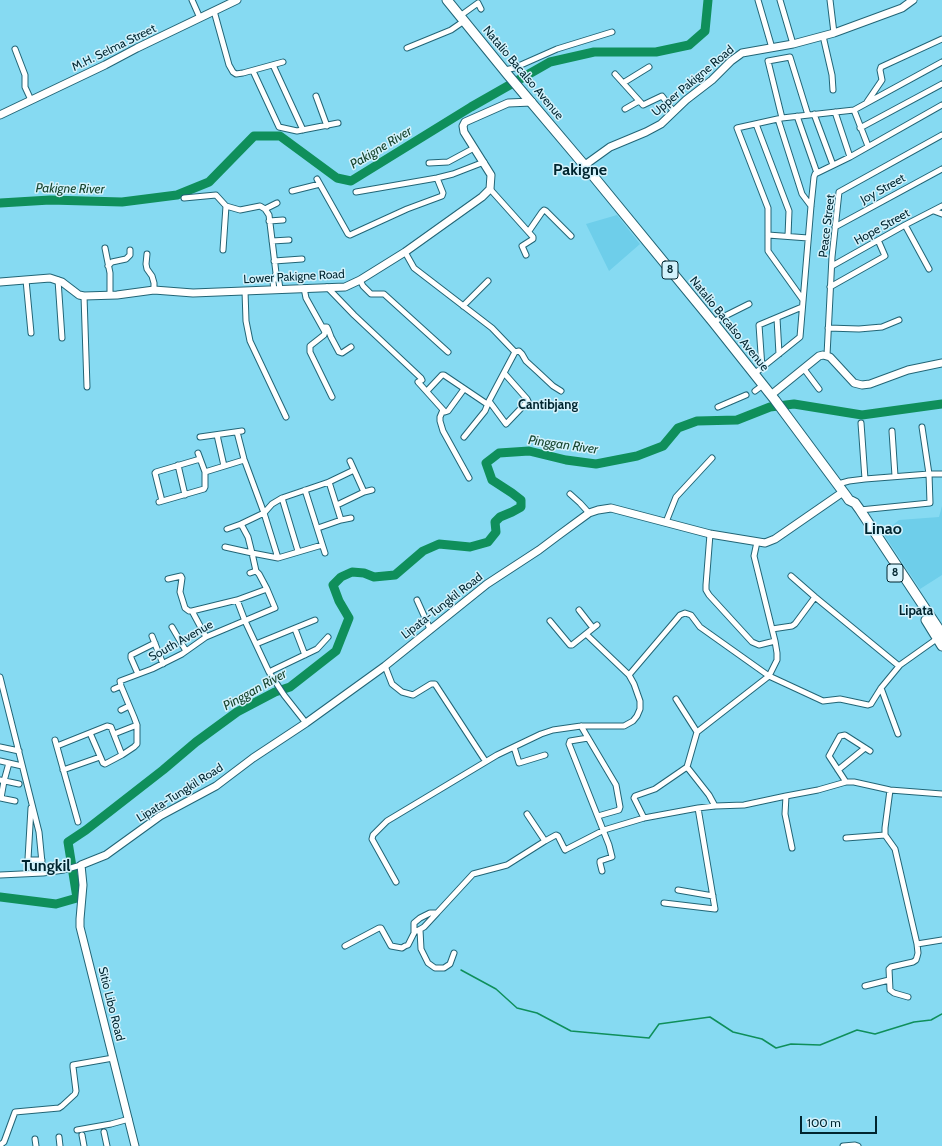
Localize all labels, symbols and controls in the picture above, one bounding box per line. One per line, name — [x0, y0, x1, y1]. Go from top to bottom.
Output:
street label: M.H. Selma Street — [70, 21, 158, 75]
street label: Natalio Bacalso Avenue — [480, 23, 566, 123]
street label: Upper Pakigne Road — [649, 43, 737, 119]
water label: Pakigne River — [347, 124, 415, 172]
district label: Pakigne — [553, 160, 607, 180]
street label: Joy Street — [858, 171, 908, 207]
water label: Pakigne River — [35, 181, 105, 197]
street label: Peace Street — [816, 194, 838, 258]
street label: Hope Street — [852, 206, 912, 248]
road number: 8 — [662, 261, 678, 279]
street label: Lower Pakigne Road — [243, 267, 345, 287]
street label: Natalio Bacalso Avenue — [686, 274, 772, 374]
district label: Cantibjang — [518, 397, 578, 413]
water label: Pinggan River — [527, 432, 599, 458]
district label: Linao — [864, 519, 902, 539]
road number: 8 — [887, 564, 903, 582]
street label: Lipata-Tungkil Road — [399, 570, 485, 642]
district label: Lipata — [899, 603, 933, 619]
street label: South Avenue — [146, 617, 216, 665]
water label: Pinggan River — [220, 666, 290, 714]
street label: Lipata-Tungkil Road — [134, 761, 226, 825]
district label: Tungkil — [21, 856, 71, 876]
street label: Sitio Libo Road — [95, 965, 127, 1043]
scale bar — [802, 1108, 879, 1134]
text: 100 m — [807, 1115, 841, 1130]

